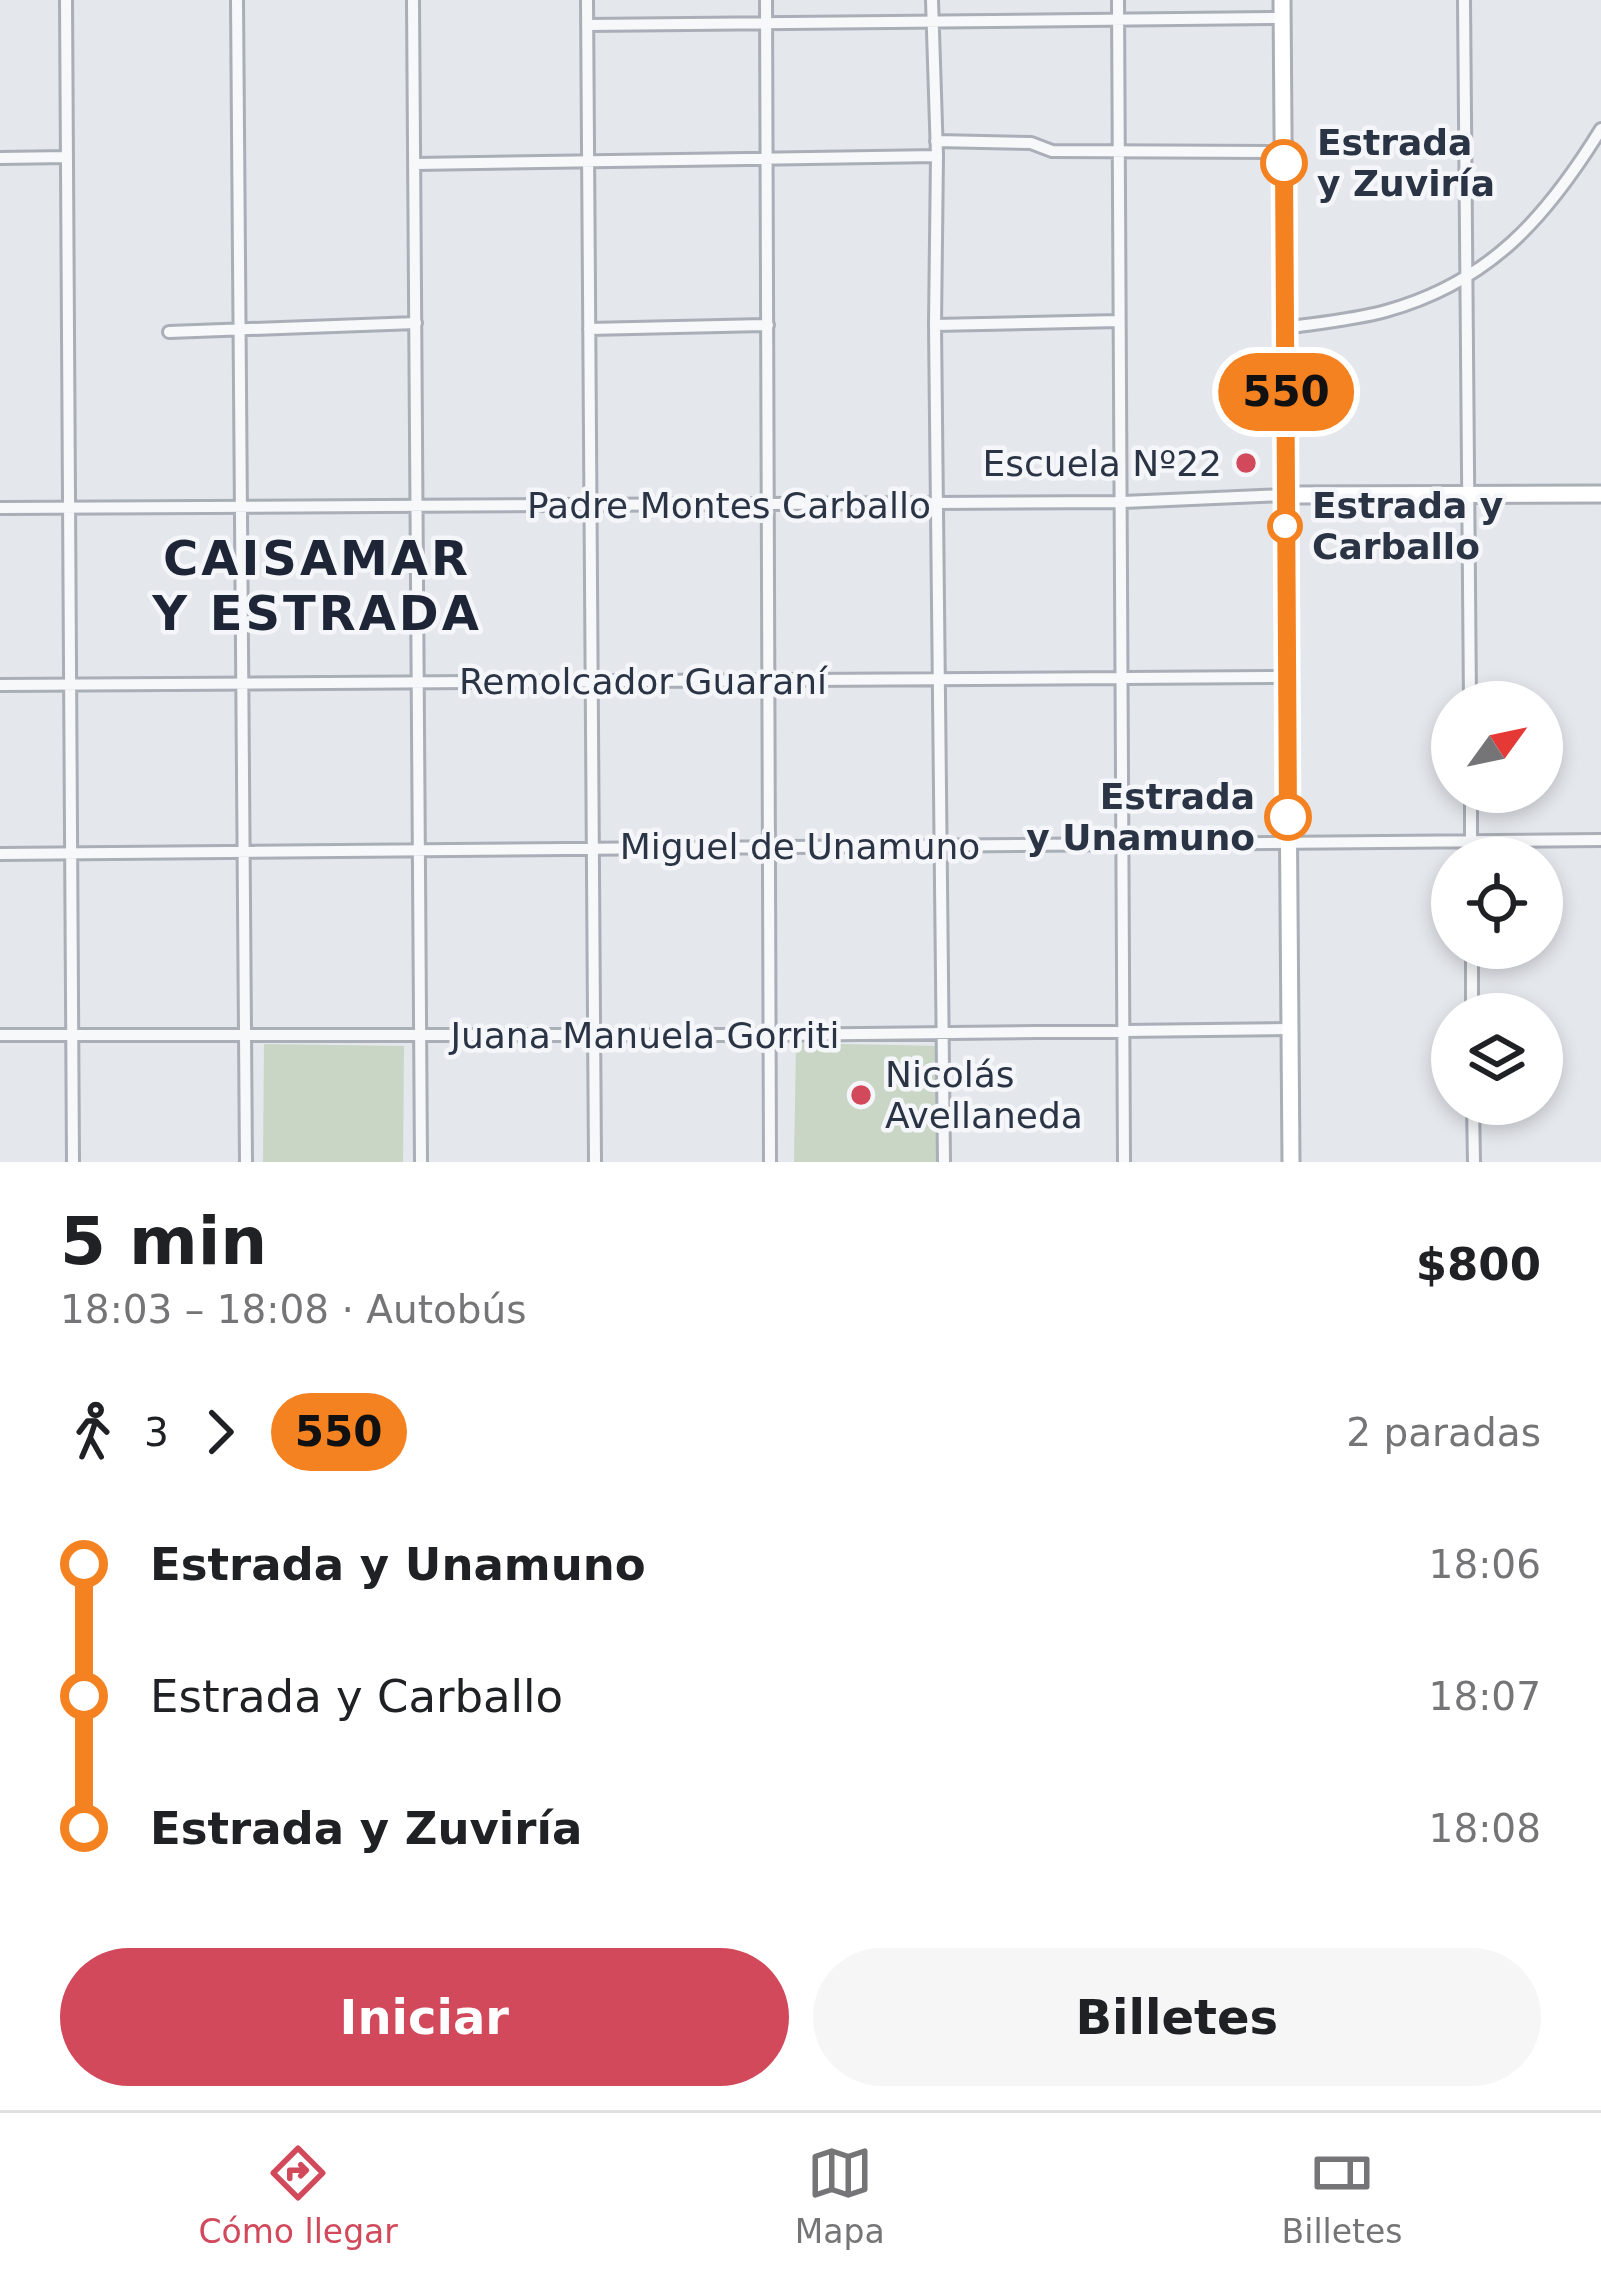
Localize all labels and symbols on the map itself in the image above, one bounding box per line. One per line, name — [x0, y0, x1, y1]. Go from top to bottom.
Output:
place label: Estrada y Zuviría — [1317, 122, 1495, 204]
marker: Estrada y Zuviría — [1262, 141, 1306, 185]
line badge: 550 — [1217, 353, 1355, 431]
place label: Escuela Nº22 — [983, 443, 1222, 484]
marker: Escuela Nº22 — [1233, 450, 1259, 476]
street label: Padre Montes Carballo — [527, 485, 931, 526]
place label: Estrada y Carballo — [1312, 485, 1503, 567]
marker: Estrada y Carballo — [1269, 510, 1301, 542]
district label: CAISAMAR Y ESTRADA — [151, 530, 482, 641]
street label: Remolcador Guaraní — [459, 661, 828, 702]
north arrow — [1431, 681, 1563, 813]
place label: Estrada y Unamuno — [1026, 776, 1255, 858]
marker: Estrada y Unamuno — [1266, 795, 1310, 839]
street label: Miguel de Unamuno — [620, 826, 980, 867]
street label: Juana Manuela Gorriti — [448, 1015, 840, 1056]
place label: Nicolás Avellaneda — [885, 1054, 1083, 1136]
marker: Nicolás Avellaneda — [848, 1082, 874, 1108]

